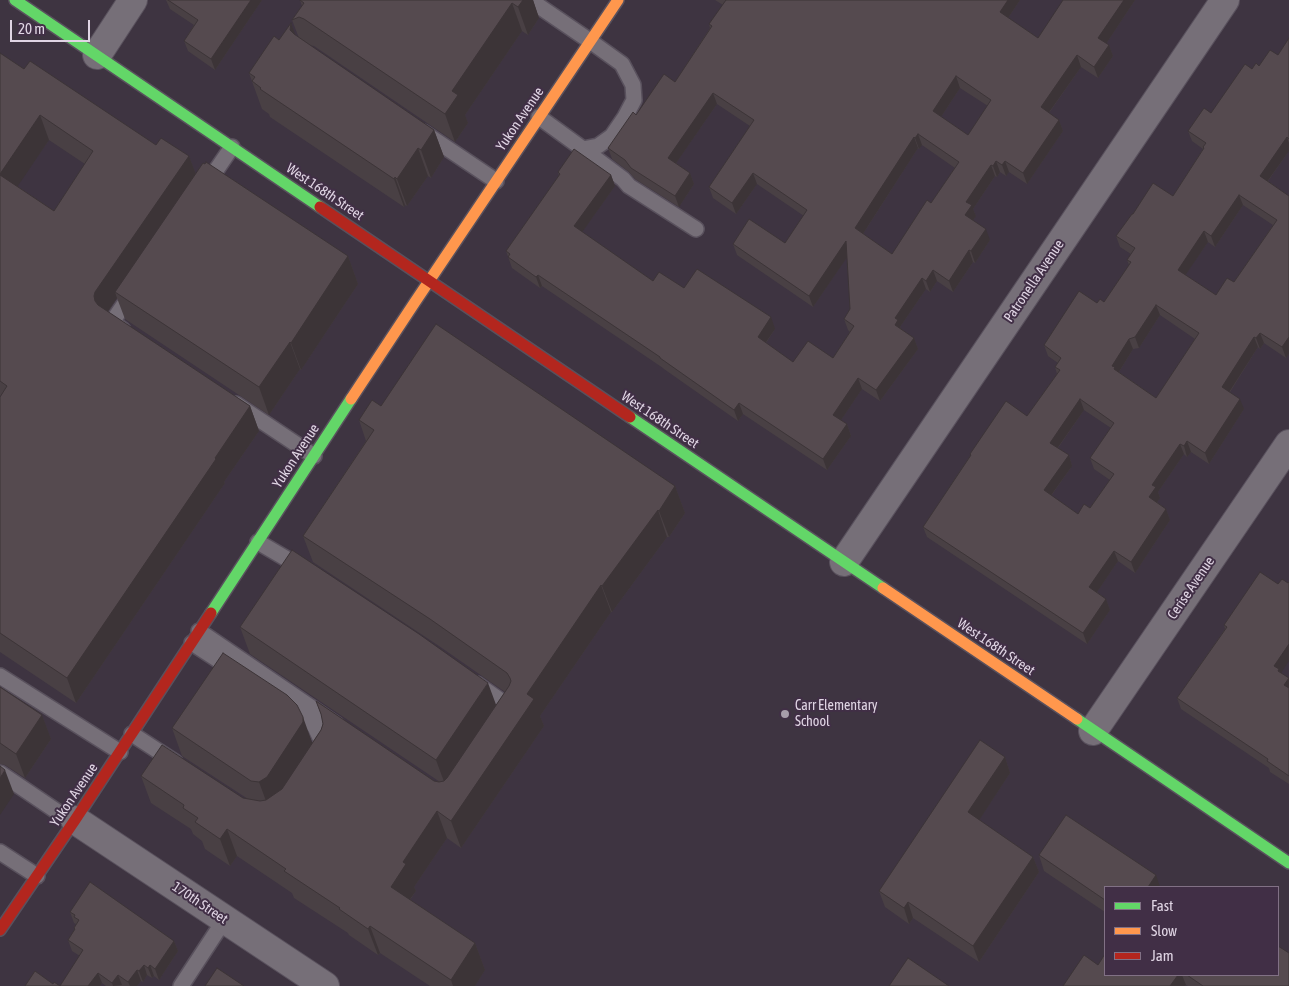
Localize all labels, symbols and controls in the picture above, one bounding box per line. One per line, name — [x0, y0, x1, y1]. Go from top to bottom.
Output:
scale bar — [12, 10, 92, 42]
text: 20 m — [18, 20, 45, 37]
street label: Yukon Avenue — [493, 84, 547, 154]
street label: West 168th Street — [283, 160, 367, 224]
street label: Patronella Avenue — [1000, 237, 1068, 325]
street label: West 168th Street — [618, 388, 702, 452]
street label: Yukon Avenue — [269, 421, 323, 491]
street label: Cerise Avenue — [1164, 553, 1218, 623]
street label: West 168th Street — [954, 615, 1038, 679]
place label: Carr Elementary School — [795, 698, 878, 730]
marker: Carr Elementary School — [779, 708, 791, 720]
street label: Yukon Avenue — [47, 760, 101, 830]
street label: 170th Street — [169, 878, 231, 928]
legend — [1104, 886, 1279, 976]
text: Fast — [1151, 897, 1173, 914]
text: Slow — [1151, 922, 1177, 939]
text: Jam — [1151, 947, 1174, 964]

